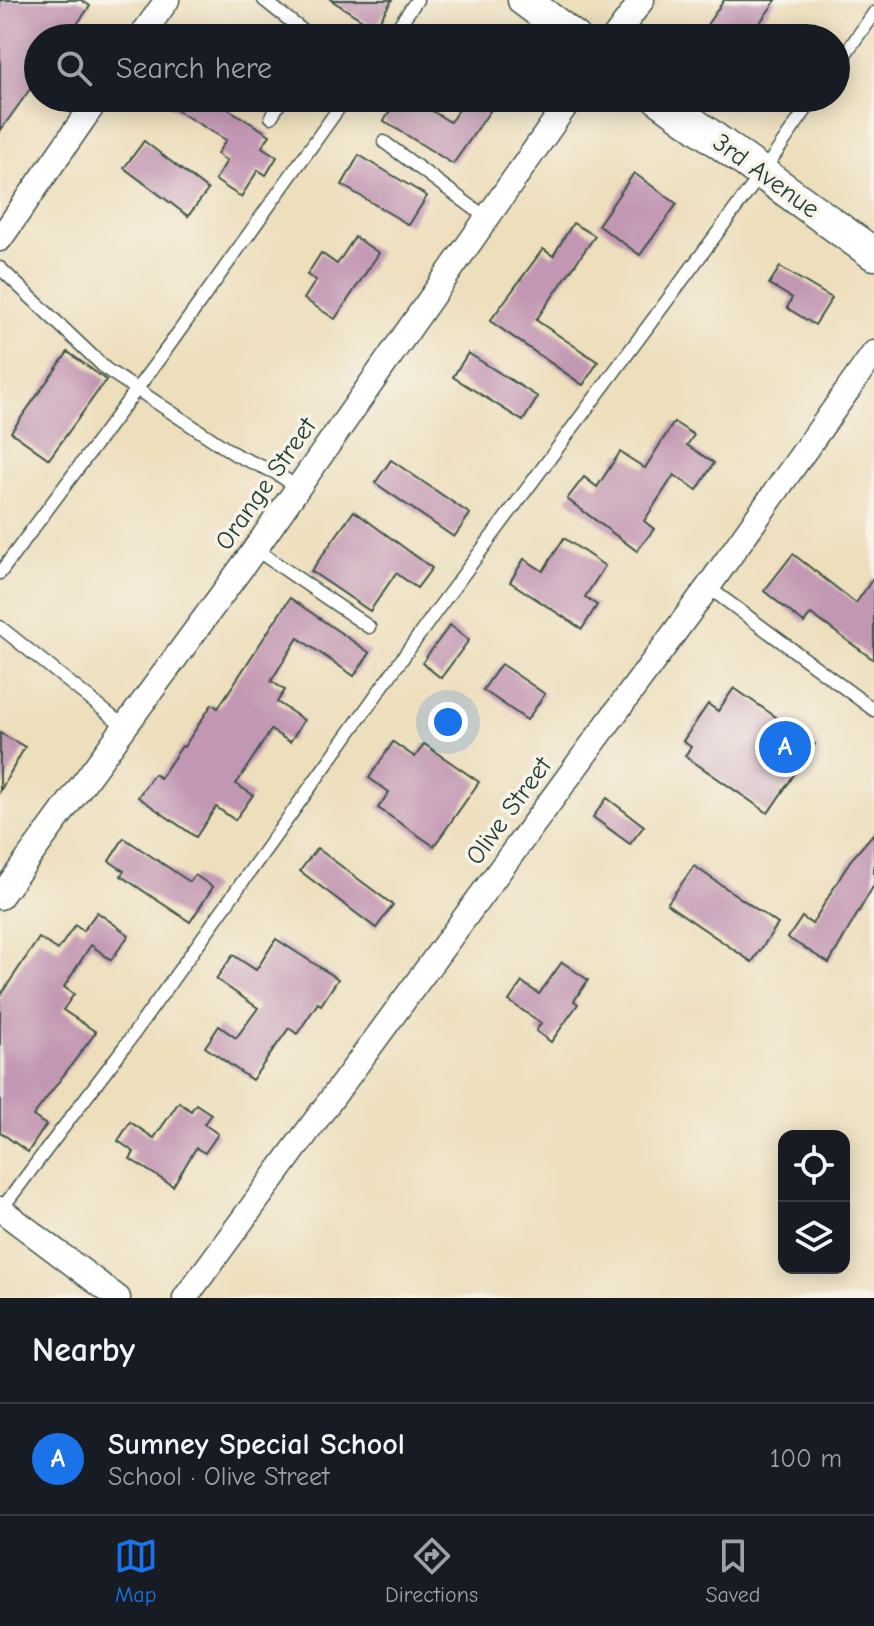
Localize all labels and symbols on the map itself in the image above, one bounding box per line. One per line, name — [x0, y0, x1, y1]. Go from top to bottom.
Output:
street label: 3rd Avenue — [707, 127, 825, 225]
street label: Orange Street — [209, 411, 324, 556]
your location — [428, 702, 468, 742]
pin: A — [759, 717, 811, 777]
street label: Olive Street — [460, 750, 559, 871]

